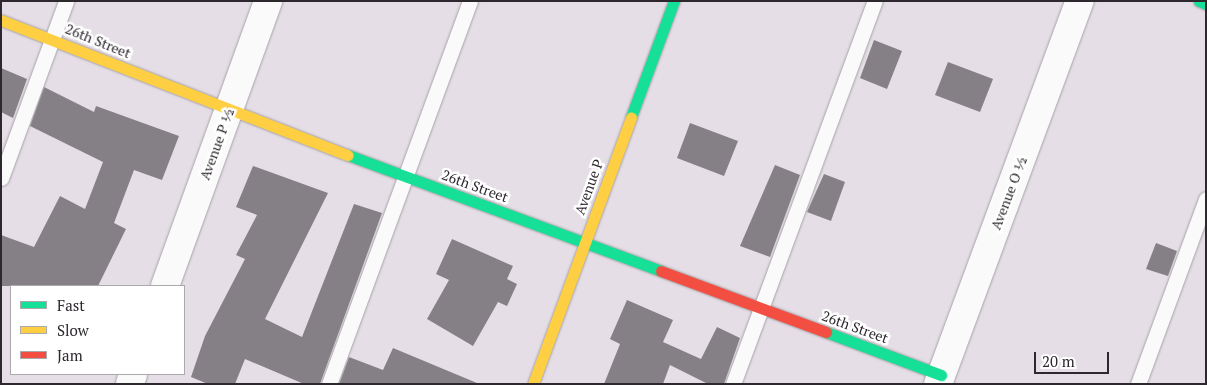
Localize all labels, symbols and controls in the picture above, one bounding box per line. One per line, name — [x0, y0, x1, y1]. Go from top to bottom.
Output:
street label: 26th Street — [63, 20, 133, 62]
street label: Avenue P ½ — [196, 106, 238, 182]
street label: Avenue O ½ — [987, 154, 1031, 232]
street label: Avenue P — [571, 157, 607, 217]
street label: 26th Street — [440, 166, 510, 206]
legend — [10, 285, 185, 375]
text: Fast — [57, 295, 85, 315]
street label: 26th Street — [820, 307, 890, 347]
text: Slow — [57, 320, 89, 340]
scale bar — [1037, 342, 1112, 374]
text: Jam — [57, 345, 83, 365]
text: 20 m — [1042, 351, 1075, 371]

